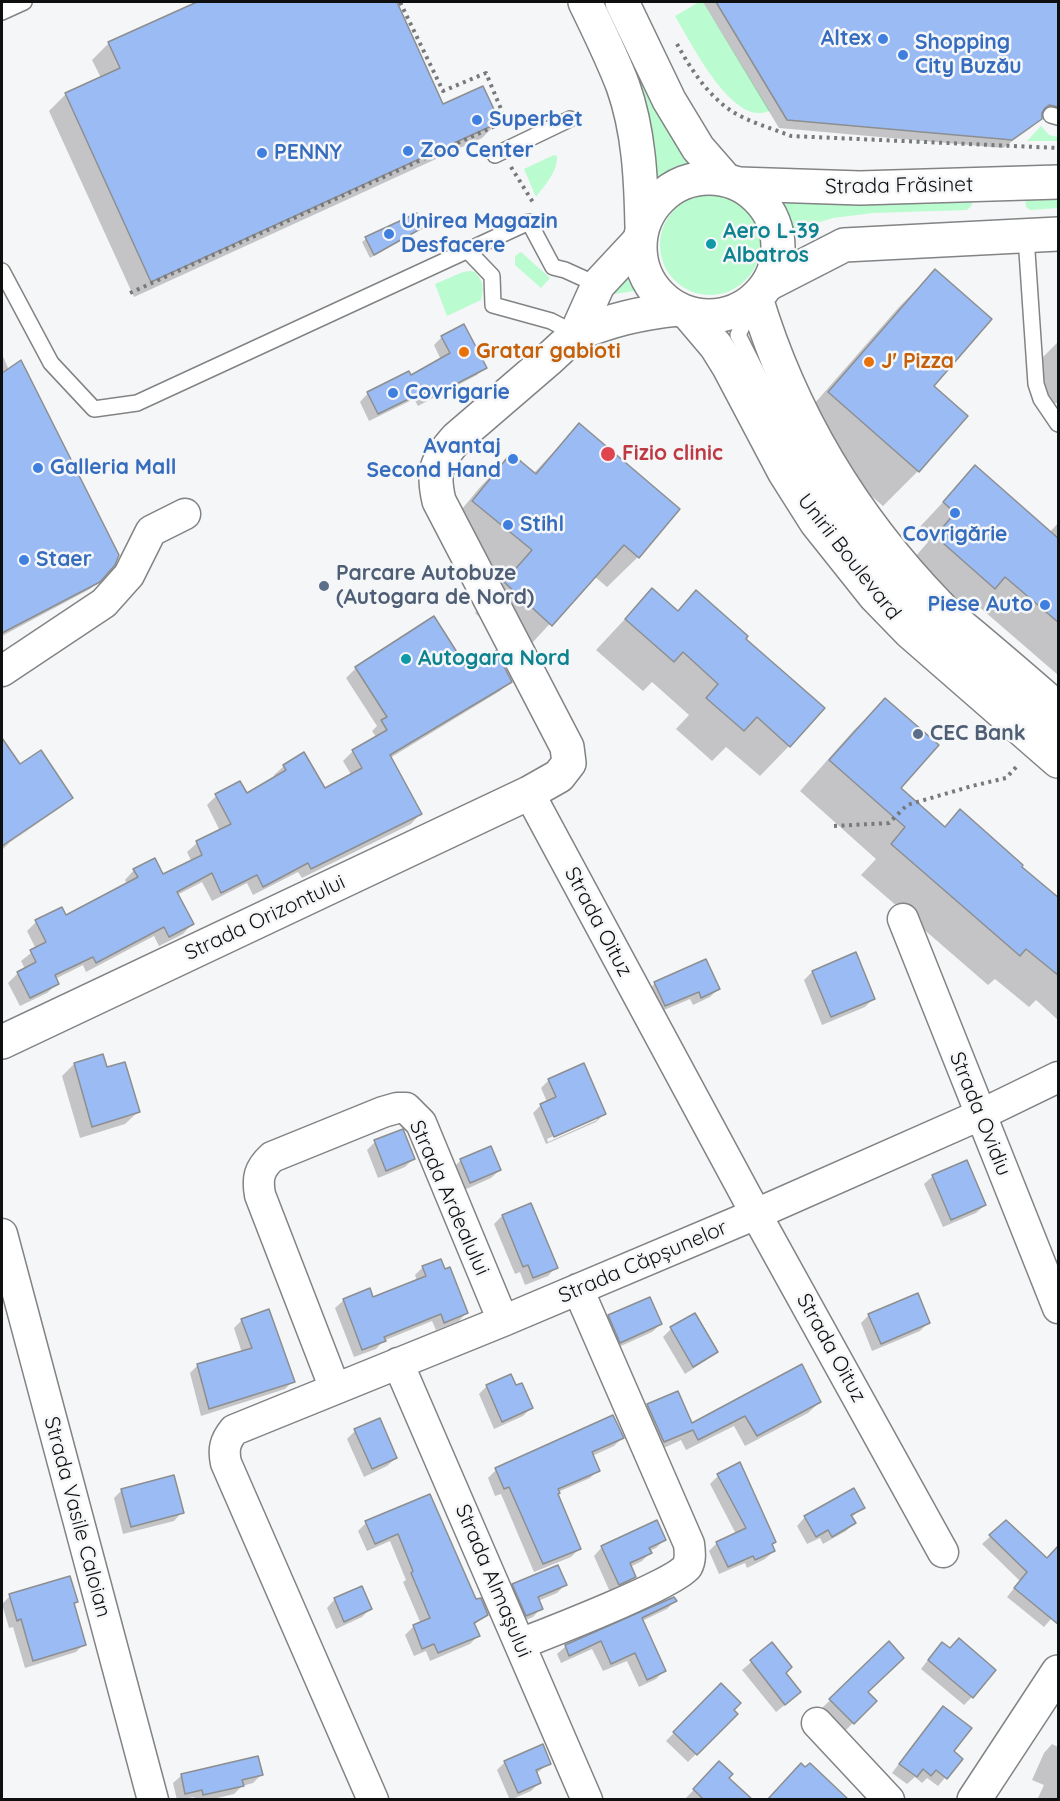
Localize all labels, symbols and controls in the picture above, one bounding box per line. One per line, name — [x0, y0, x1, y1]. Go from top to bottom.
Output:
place label: Altex — [821, 26, 871, 52]
place label: Shopping City Buzău — [915, 30, 1021, 80]
marker: Altex — [876, 32, 890, 46]
marker: Shopping City Buzău — [896, 48, 910, 62]
place label: Superbet — [489, 107, 583, 133]
marker: Superbet — [470, 113, 484, 127]
place label: Zoo Center — [420, 138, 534, 164]
place label: PENNY — [274, 140, 342, 166]
marker: Zoo Center — [401, 144, 415, 158]
marker: PENNY — [255, 146, 269, 160]
street label: Strada Frăsinet — [825, 172, 973, 200]
place label: Unirea Magazin Desfacere — [401, 209, 558, 259]
place label: Aero L-39 Albatros — [723, 219, 820, 269]
marker: Unirea Magazin Desfacere — [382, 227, 396, 241]
marker: Aero L-39 Albatros — [704, 237, 718, 251]
place label: Gratar gabioti — [476, 339, 621, 365]
marker: Gratar gabioti — [457, 345, 471, 359]
place label: J' Pizza — [881, 349, 954, 375]
marker: J' Pizza — [862, 355, 876, 369]
place label: Covrigarie — [405, 380, 510, 406]
marker: Covrigarie — [386, 386, 400, 400]
place label: Avantaj Second Hand — [366, 434, 501, 484]
place label: Fizio clinic — [622, 441, 723, 467]
marker: Fizio clinic — [599, 445, 617, 463]
marker: Avantaj Second Hand — [506, 452, 520, 466]
place label: Galleria Mall — [50, 455, 176, 481]
marker: Galleria Mall — [31, 461, 45, 475]
street label: Unirii Boulevard — [792, 489, 906, 625]
marker: Covrigărie — [948, 506, 962, 520]
place label: Stihl — [520, 512, 564, 538]
marker: Stihl — [501, 518, 515, 532]
place label: Covrigărie — [903, 522, 1007, 548]
place label: Staer — [36, 547, 92, 573]
marker: Staer — [17, 553, 31, 567]
place label: Parcare Autobuze (Autogara de Nord) — [336, 561, 534, 611]
marker: Parcare Autobuze (Autogara de Nord) — [317, 579, 331, 593]
place label: Piese Auto — [927, 592, 1033, 618]
marker: Piese Auto — [1038, 598, 1052, 612]
place label: Autogara Nord — [418, 646, 570, 672]
marker: Autogara Nord — [399, 652, 413, 666]
place label: CEC Bank — [930, 721, 1026, 747]
marker: CEC Bank — [911, 727, 925, 741]
street label: Strada Oituz — [559, 863, 637, 981]
street label: Strada Orizontului — [181, 870, 349, 966]
street label: Strada Ovidiu — [944, 1048, 1016, 1180]
street label: Strada Ardealului — [404, 1117, 494, 1279]
street label: Strada Căpșunelor — [555, 1215, 731, 1309]
street label: Strada Oituz — [791, 1289, 871, 1407]
street label: Strada Vasile Caloian — [38, 1414, 116, 1620]
street label: Strada Almașului — [449, 1501, 537, 1661]

